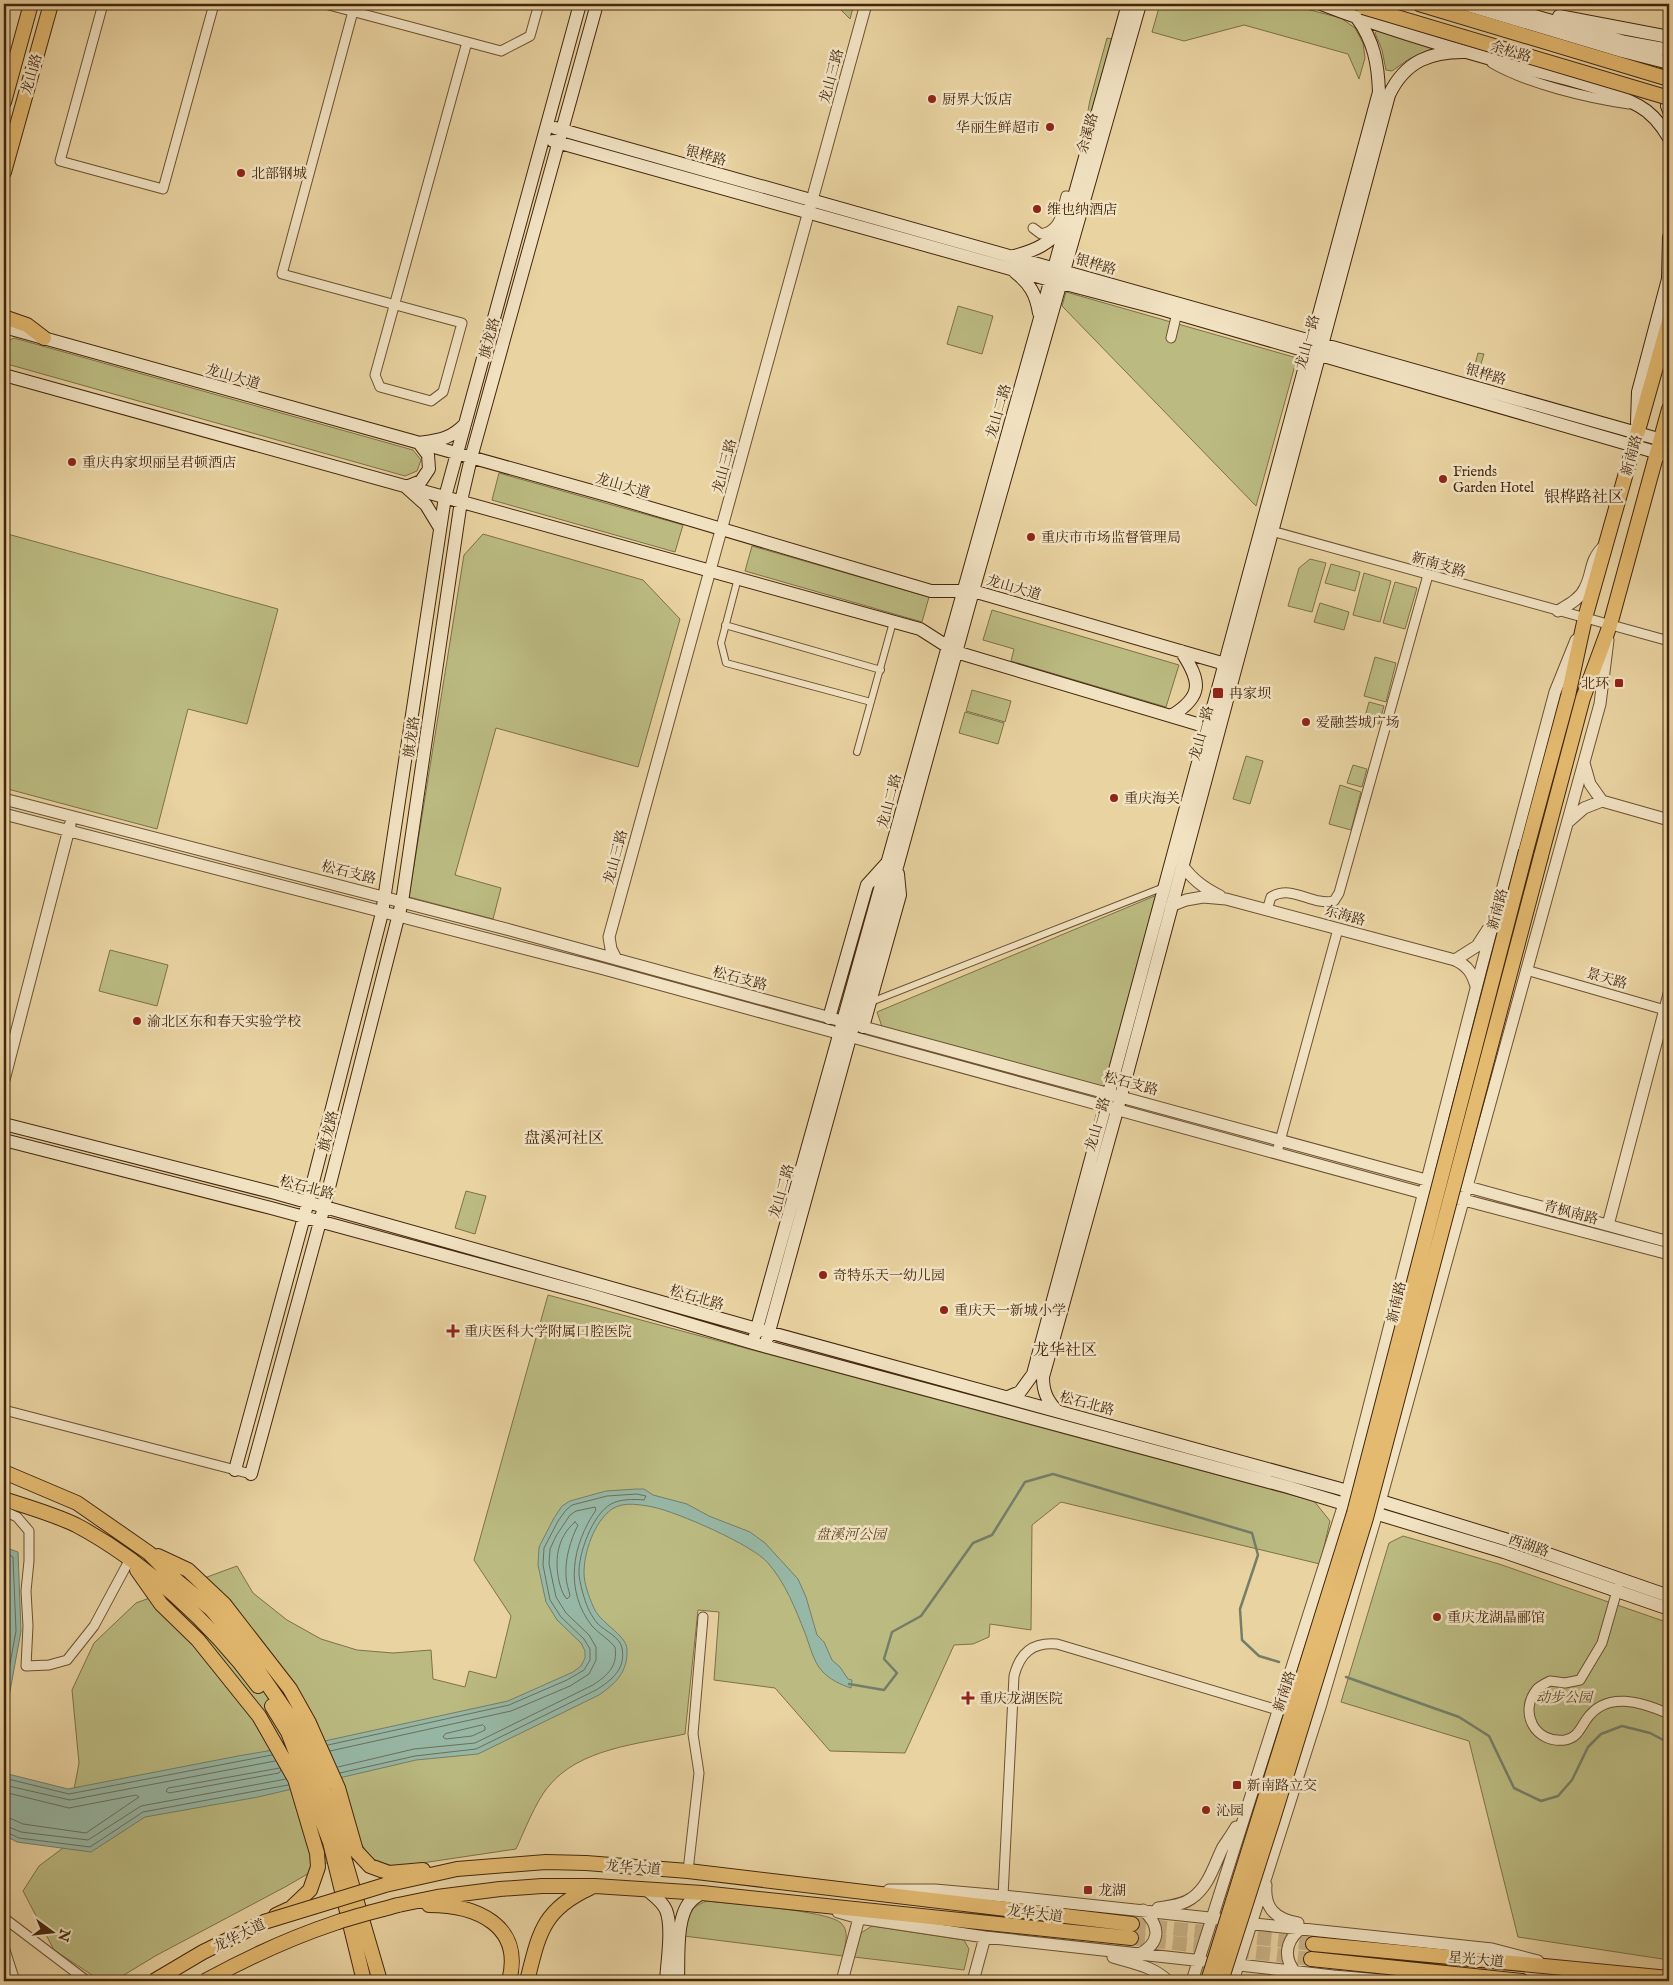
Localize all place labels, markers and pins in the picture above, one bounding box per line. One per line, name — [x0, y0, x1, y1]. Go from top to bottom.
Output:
place label: 厨界大饭店 — [942, 91, 1012, 109]
marker: 厨界大饭店 — [926, 93, 938, 105]
place label: 华丽生鲜超市 — [956, 119, 1040, 137]
marker: 华丽生鲜超市 — [1044, 121, 1056, 133]
place label: 北部钢城 — [251, 165, 307, 183]
marker: 北部钢城 — [235, 167, 247, 179]
place label: 维也纳酒店 — [1047, 201, 1117, 219]
marker: 维也纳酒店 — [1031, 203, 1043, 215]
place label: 重庆冉家坝丽呈君顿酒店 — [82, 454, 236, 472]
marker: 重庆冉家坝丽呈君顿酒店 — [66, 456, 78, 468]
place label: Friends Garden Hotel — [1453, 463, 1534, 497]
marker: Friends Garden Hotel — [1437, 473, 1449, 485]
place label: 重庆市市场监督管理局 — [1041, 529, 1181, 547]
marker: 重庆市市场监督管理局 — [1025, 531, 1037, 543]
place label: 北环 — [1581, 675, 1609, 693]
marker: 北环 — [1613, 677, 1625, 689]
place label: 冉家坝 — [1229, 685, 1271, 703]
marker: 冉家坝 — [1211, 686, 1225, 700]
place label: 爱融荟城广场 — [1316, 714, 1400, 732]
marker: 爱融荟城广场 — [1300, 716, 1312, 728]
place label: 重庆海关 — [1124, 790, 1180, 808]
marker: 重庆海关 — [1108, 792, 1120, 804]
place label: 渝北区东和春天实验学校 — [147, 1013, 301, 1031]
marker: 渝北区东和春天实验学校 — [131, 1015, 143, 1027]
place label: 奇特乐天一幼儿园 — [833, 1267, 945, 1285]
marker: 奇特乐天一幼儿园 — [817, 1269, 829, 1281]
place label: 重庆天一新城小学 — [954, 1302, 1066, 1320]
marker: 重庆天一新城小学 — [938, 1304, 950, 1316]
place label: 重庆医科大学附属口腔医院 — [464, 1323, 632, 1341]
marker: 重庆医科大学附属口腔医院 — [446, 1324, 460, 1338]
place label: 重庆龙湖晶郦馆 — [1447, 1609, 1545, 1627]
marker: 重庆龙湖晶郦馆 — [1431, 1611, 1443, 1623]
place label: 重庆龙湖医院 — [979, 1690, 1063, 1708]
marker: 重庆龙湖医院 — [961, 1691, 975, 1705]
place label: 新南路立交 — [1247, 1777, 1317, 1795]
marker: 新南路立交 — [1231, 1779, 1243, 1791]
place label: 沁园 — [1216, 1802, 1244, 1820]
marker: 沁园 — [1200, 1804, 1212, 1816]
place label: 龙湖 — [1098, 1882, 1126, 1900]
marker: 龙湖 — [1082, 1884, 1094, 1896]

